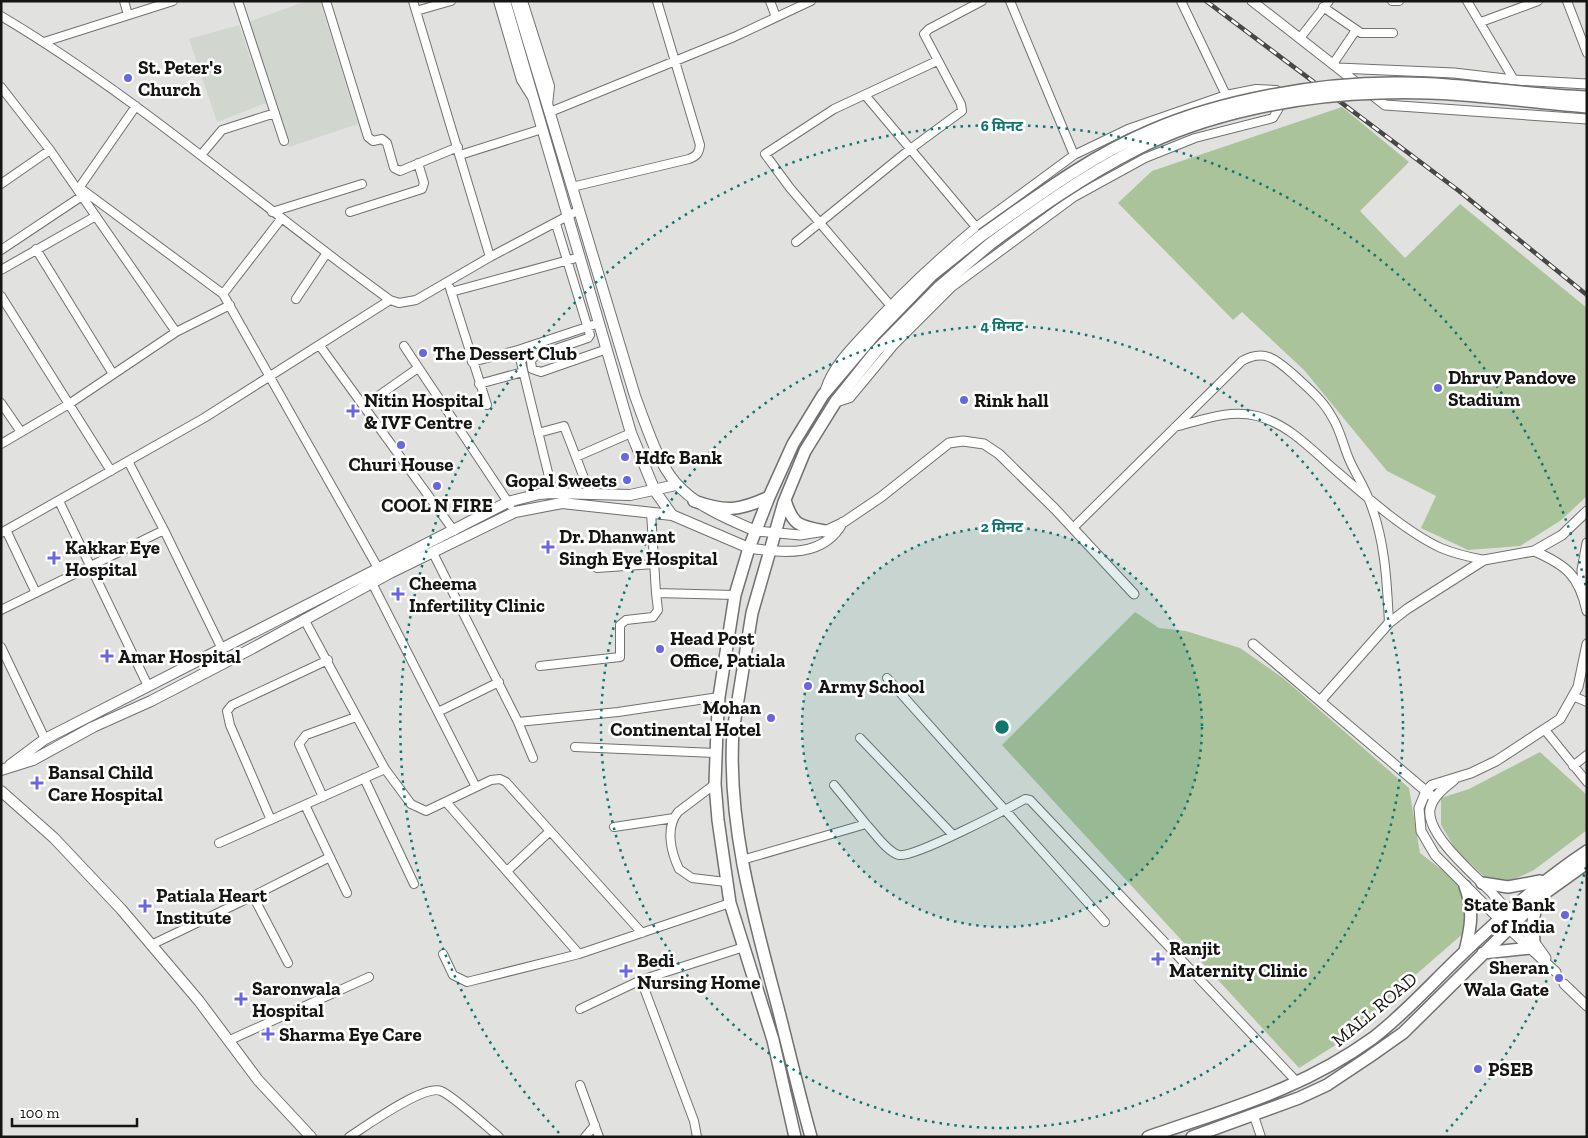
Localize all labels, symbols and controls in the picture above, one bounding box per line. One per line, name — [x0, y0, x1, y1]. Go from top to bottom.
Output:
place label: St. Peter's Church — [138, 56, 222, 101]
marker: St. Peter's Church — [122, 72, 134, 84]
text: 6 मिनट — [981, 117, 1024, 135]
text: 4 मिनट — [981, 317, 1024, 335]
place label: The Dessert Club — [433, 342, 577, 365]
marker: The Dessert Club — [417, 347, 429, 359]
place label: Dhruv Pandove Stadium — [1448, 366, 1576, 411]
marker: Dhruv Pandove Stadium — [1432, 382, 1444, 394]
place label: Nitin Hospital & IVF Centre — [364, 389, 484, 434]
place label: Rink hall — [974, 389, 1049, 412]
marker: Rink hall — [958, 394, 970, 406]
marker: Nitin Hospital & IVF Centre — [346, 404, 360, 418]
marker: Churi House — [395, 439, 407, 451]
place label: Hdfc Bank — [635, 446, 723, 469]
marker: Hdfc Bank — [619, 451, 631, 463]
place label: Churi House — [348, 453, 454, 476]
place label: Gopal Sweets — [505, 469, 617, 492]
marker: Gopal Sweets — [621, 474, 633, 486]
marker: COOL N FIRE — [431, 480, 443, 492]
place label: COOL N FIRE — [381, 494, 493, 517]
text: 2 मिनट — [981, 518, 1024, 536]
place label: Dr. Dhanwant Singh Eye Hospital — [559, 525, 718, 570]
place label: Kakkar Eye Hospital — [65, 536, 160, 581]
marker: Dr. Dhanwant Singh Eye Hospital — [541, 540, 555, 554]
marker: Kakkar Eye Hospital — [47, 551, 61, 565]
place label: Cheema Infertility Clinic — [409, 572, 545, 617]
marker: Cheema Infertility Clinic — [391, 587, 405, 601]
place label: Head Post Office, Patiala — [670, 627, 786, 672]
marker: Head Post Office, Patiala — [654, 643, 666, 655]
place label: Amar Hospital — [118, 645, 241, 668]
marker: Amar Hospital — [100, 649, 114, 663]
place label: Army School — [818, 675, 925, 698]
marker: Army School — [802, 680, 814, 692]
place label: Mohan Continental Hotel — [610, 696, 762, 741]
marker: Mohan Continental Hotel — [765, 712, 777, 724]
centre of rings — [993, 718, 1011, 736]
place label: Bansal Child Care Hospital — [48, 761, 163, 806]
marker: Bansal Child Care Hospital — [30, 776, 44, 790]
place label: Patiala Heart Institute — [156, 884, 268, 929]
place label: State Bank of India — [1464, 893, 1555, 938]
marker: Patiala Heart Institute — [138, 899, 152, 913]
marker: State Bank of India — [1559, 909, 1571, 921]
place label: Ranjit Maternity Clinic — [1169, 937, 1308, 982]
place label: Bedi Nursing Home — [637, 949, 760, 994]
marker: Ranjit Maternity Clinic — [1151, 952, 1165, 966]
place label: Sheran Wala Gate — [1464, 956, 1550, 1001]
marker: Bedi Nursing Home — [619, 964, 633, 978]
street label: MALL ROAD — [1327, 967, 1422, 1052]
marker: Sheran Wala Gate — [1553, 972, 1565, 984]
place label: Saronwala Hospital — [252, 977, 341, 1022]
marker: Saronwala Hospital — [234, 992, 248, 1006]
place label: Sharma Eye Care — [279, 1023, 422, 1046]
marker: Sharma Eye Care — [261, 1027, 275, 1041]
place label: PSEB — [1488, 1058, 1533, 1081]
marker: PSEB — [1472, 1063, 1484, 1075]
scale bar — [12, 1096, 138, 1128]
text: 100 m — [20, 1104, 59, 1122]

